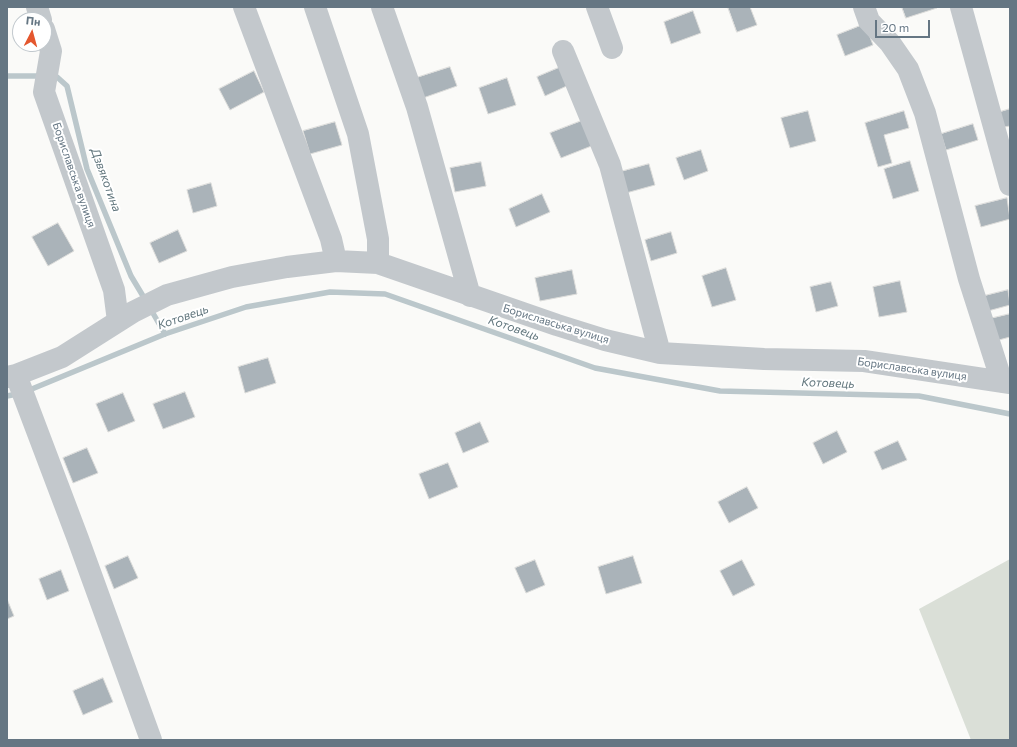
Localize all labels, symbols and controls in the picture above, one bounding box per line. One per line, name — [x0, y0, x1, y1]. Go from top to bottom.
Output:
north arrow — [12, 12, 52, 52]
scale bar — [877, 12, 932, 38]
text: Пн — [25, 13, 41, 28]
text: 20 m — [882, 20, 909, 34]
street label: Бориславська вулиця — [50, 121, 98, 229]
water label: Дзвякотина — [88, 146, 124, 214]
water label: Котовець — [156, 302, 210, 332]
street label: Бориславська вулиця — [501, 302, 611, 346]
water label: Котовець — [487, 313, 541, 343]
street label: Бориславська вулиця — [856, 355, 968, 383]
water label: Котовець — [801, 375, 855, 391]

